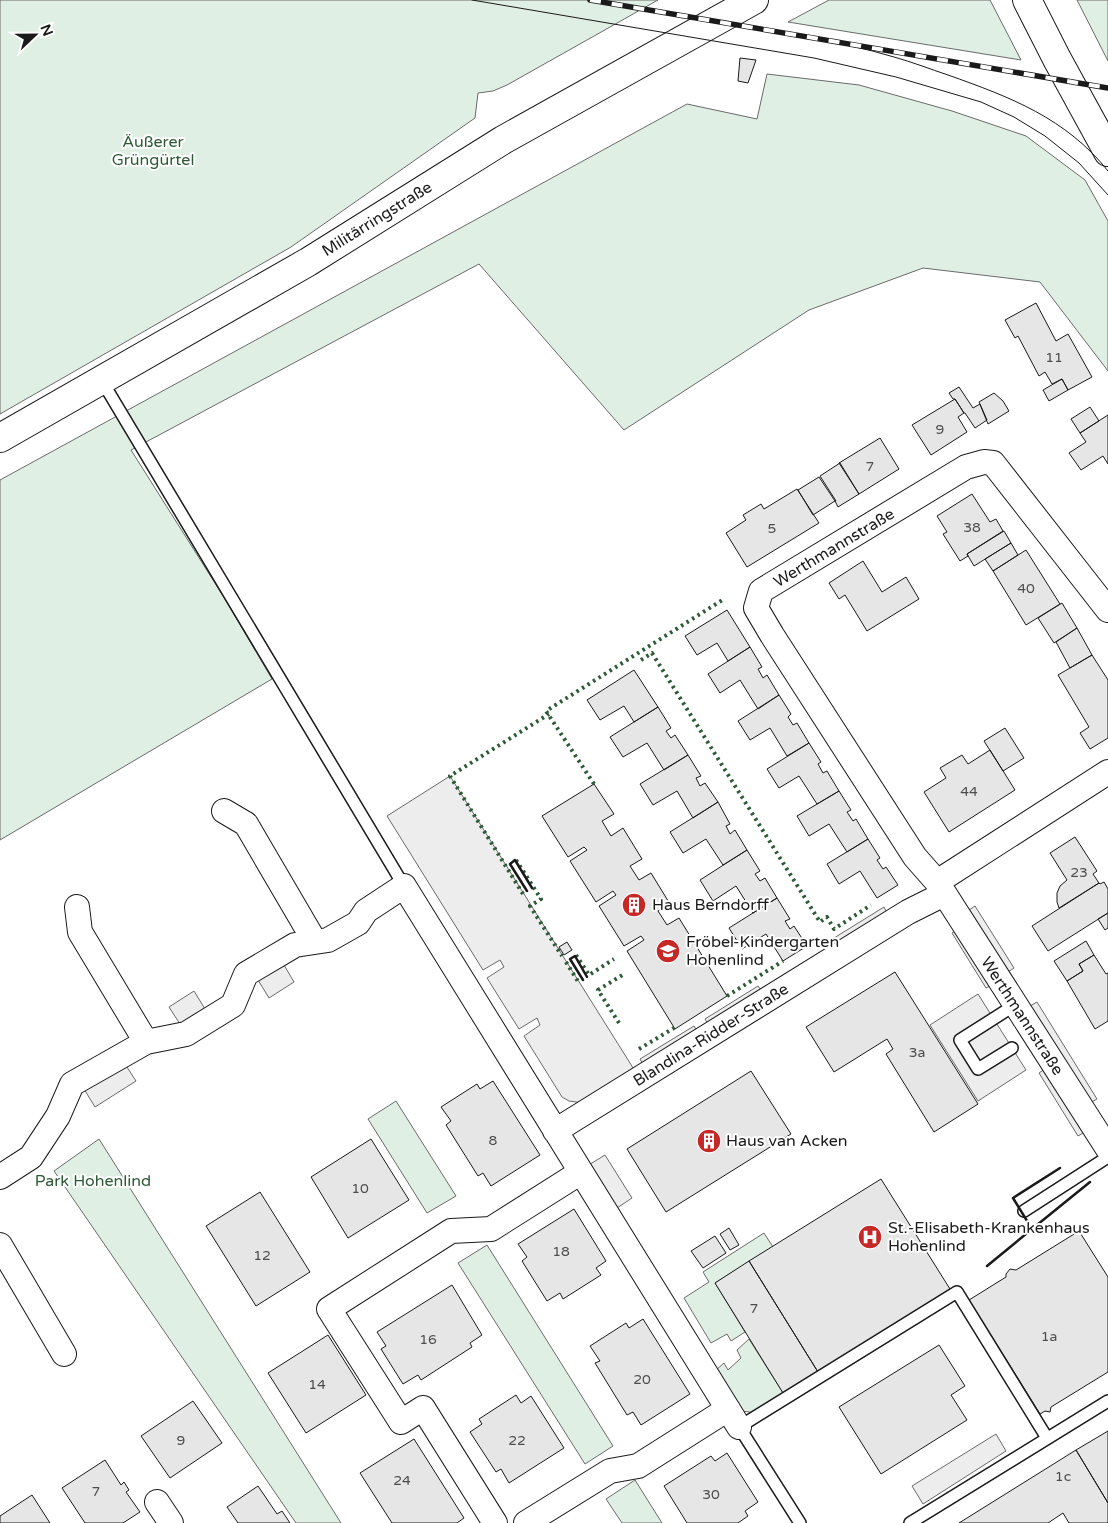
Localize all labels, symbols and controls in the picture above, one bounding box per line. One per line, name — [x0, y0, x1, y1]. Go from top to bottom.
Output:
north arrow — [10, 10, 60, 60]
text: N — [37, 22, 57, 39]
park label: Äußerer Grüngürtel — [112, 132, 194, 170]
street label: Militärringstraße — [318, 177, 436, 261]
house number: 11 — [1045, 349, 1063, 366]
house number: 9 — [936, 421, 944, 438]
house number: 7 — [866, 458, 874, 475]
street label: Werthmannstraße — [770, 504, 898, 592]
house number: 38 — [963, 519, 981, 536]
house number: 5 — [768, 520, 776, 537]
house number: 40 — [1017, 580, 1035, 597]
house number: 44 — [960, 783, 978, 800]
house number: 23 — [1070, 864, 1088, 881]
building icon: Haus Berndorff — [621, 892, 647, 918]
place label: Haus Berndorff — [652, 895, 769, 915]
place label: Fröbel-Kindergarten Hohenlind — [686, 932, 839, 970]
school or university icon: Fröbel-Kindergarten Hohenlind — [655, 938, 681, 964]
street label: Werthmannstraße — [976, 953, 1068, 1079]
street label: Blandina-Ridder-Straße — [630, 979, 792, 1091]
house number: 3a — [909, 1044, 925, 1061]
building icon: Haus van Acken — [696, 1128, 722, 1154]
place label: Haus van Acken — [726, 1131, 848, 1151]
house number: 8 — [489, 1132, 498, 1149]
park label: Park Hohenlind — [35, 1171, 151, 1191]
house number: 10 — [351, 1180, 369, 1197]
place label: St.-Elisabeth-Krankenhaus Hohenlind — [888, 1218, 1090, 1256]
hospital icon: St.-Elisabeth-Krankenhaus Hohenlind — [857, 1224, 883, 1250]
house number: 18 — [552, 1243, 570, 1260]
house number: 12 — [253, 1247, 271, 1264]
house number: 7 — [750, 1300, 758, 1317]
house number: 1a — [1041, 1328, 1057, 1345]
house number: 16 — [419, 1331, 437, 1348]
house number: 20 — [633, 1371, 651, 1388]
house number: 14 — [308, 1376, 326, 1393]
house number: 9 — [177, 1432, 185, 1449]
house number: 22 — [508, 1432, 526, 1449]
house number: 1c — [1055, 1468, 1071, 1485]
house number: 24 — [393, 1472, 411, 1489]
house number: 7 — [92, 1483, 100, 1500]
house number: 30 — [702, 1486, 720, 1503]

